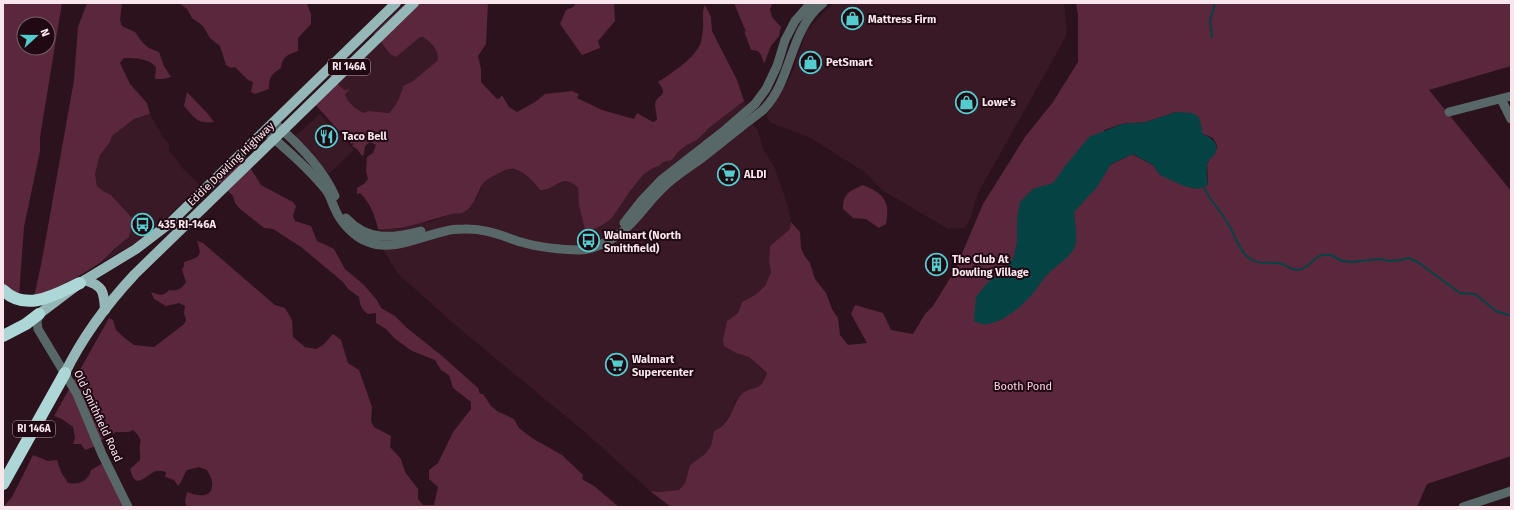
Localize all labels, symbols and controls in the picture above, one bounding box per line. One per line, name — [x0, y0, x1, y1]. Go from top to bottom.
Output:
shop icon: Mattress Firm — [839, 6, 865, 32]
place label: Mattress Firm — [868, 13, 936, 26]
north arrow — [16, 16, 56, 56]
text: N — [37, 27, 52, 38]
shop icon: PetSmart — [797, 49, 823, 75]
place label: PetSmart — [826, 56, 874, 69]
road number: RI 146A — [328, 59, 370, 75]
shop icon: Lowe's — [954, 89, 980, 115]
place label: Lowe's — [982, 96, 1017, 109]
street label: Eddie Dowling Highway — [185, 119, 277, 209]
restaurant icon: Taco Bell — [314, 123, 340, 149]
place label: Taco Bell — [342, 130, 388, 143]
supermarket icon: ALDI — [715, 161, 741, 187]
place label: ALDI — [743, 168, 767, 181]
bus stop icon: 435 RI-146A — [130, 211, 156, 237]
place label: 435 RI-146A — [158, 218, 217, 231]
bus stop icon: Walmart (North Smithfield) — [575, 228, 601, 254]
place label: Walmart (North Smithfield) — [604, 229, 681, 255]
building icon: The Club At Dowling Village — [923, 252, 949, 278]
place label: The Club At Dowling Village — [952, 253, 1029, 279]
supermarket icon: Walmart Supercenter — [603, 352, 629, 378]
place label: Walmart Supercenter — [632, 353, 694, 379]
street label: Old Smithfield Road — [71, 368, 125, 464]
park label: Booth Pond — [994, 380, 1052, 393]
road number: RI 146A — [13, 421, 55, 437]

